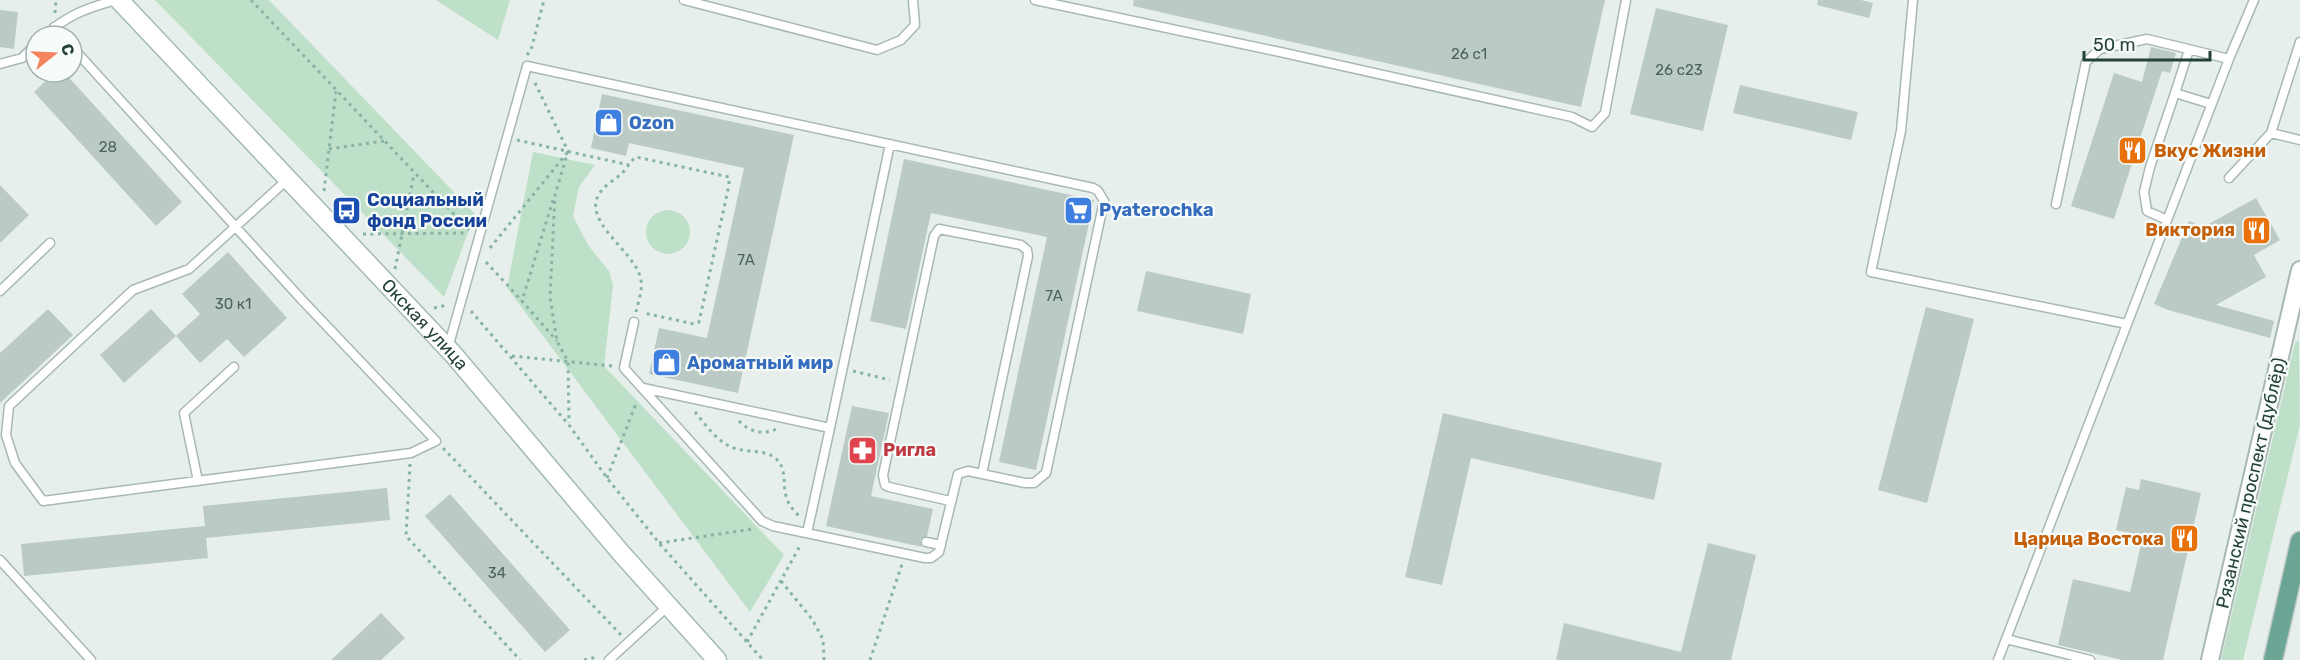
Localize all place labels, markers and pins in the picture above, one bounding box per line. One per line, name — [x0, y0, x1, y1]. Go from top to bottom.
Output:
shop icon: Ozon — [592, 107, 624, 139]
place label: Ozon — [629, 112, 674, 134]
restaurant icon: Вкус Жизни — [2117, 135, 2149, 167]
place label: Вкус Жизни — [2154, 140, 2266, 162]
place label: Социальный фонд России — [367, 189, 487, 232]
bus stop icon: Социальный фонд России — [330, 194, 362, 226]
supermarket icon: Pyaterochka — [1062, 194, 1094, 226]
place label: Pyaterochka — [1099, 199, 1214, 221]
restaurant icon: Виктория — [2240, 214, 2272, 246]
place label: Виктория — [2145, 219, 2235, 241]
shop icon: Ароматный мир — [650, 347, 682, 379]
place label: Ароматный мир — [687, 352, 833, 374]
pharmacy icon: Ригла — [846, 434, 878, 466]
place label: Ригла — [883, 439, 936, 461]
restaurant icon: Царица Востока — [2169, 523, 2201, 555]
place label: Царица Востока — [2014, 528, 2164, 550]

